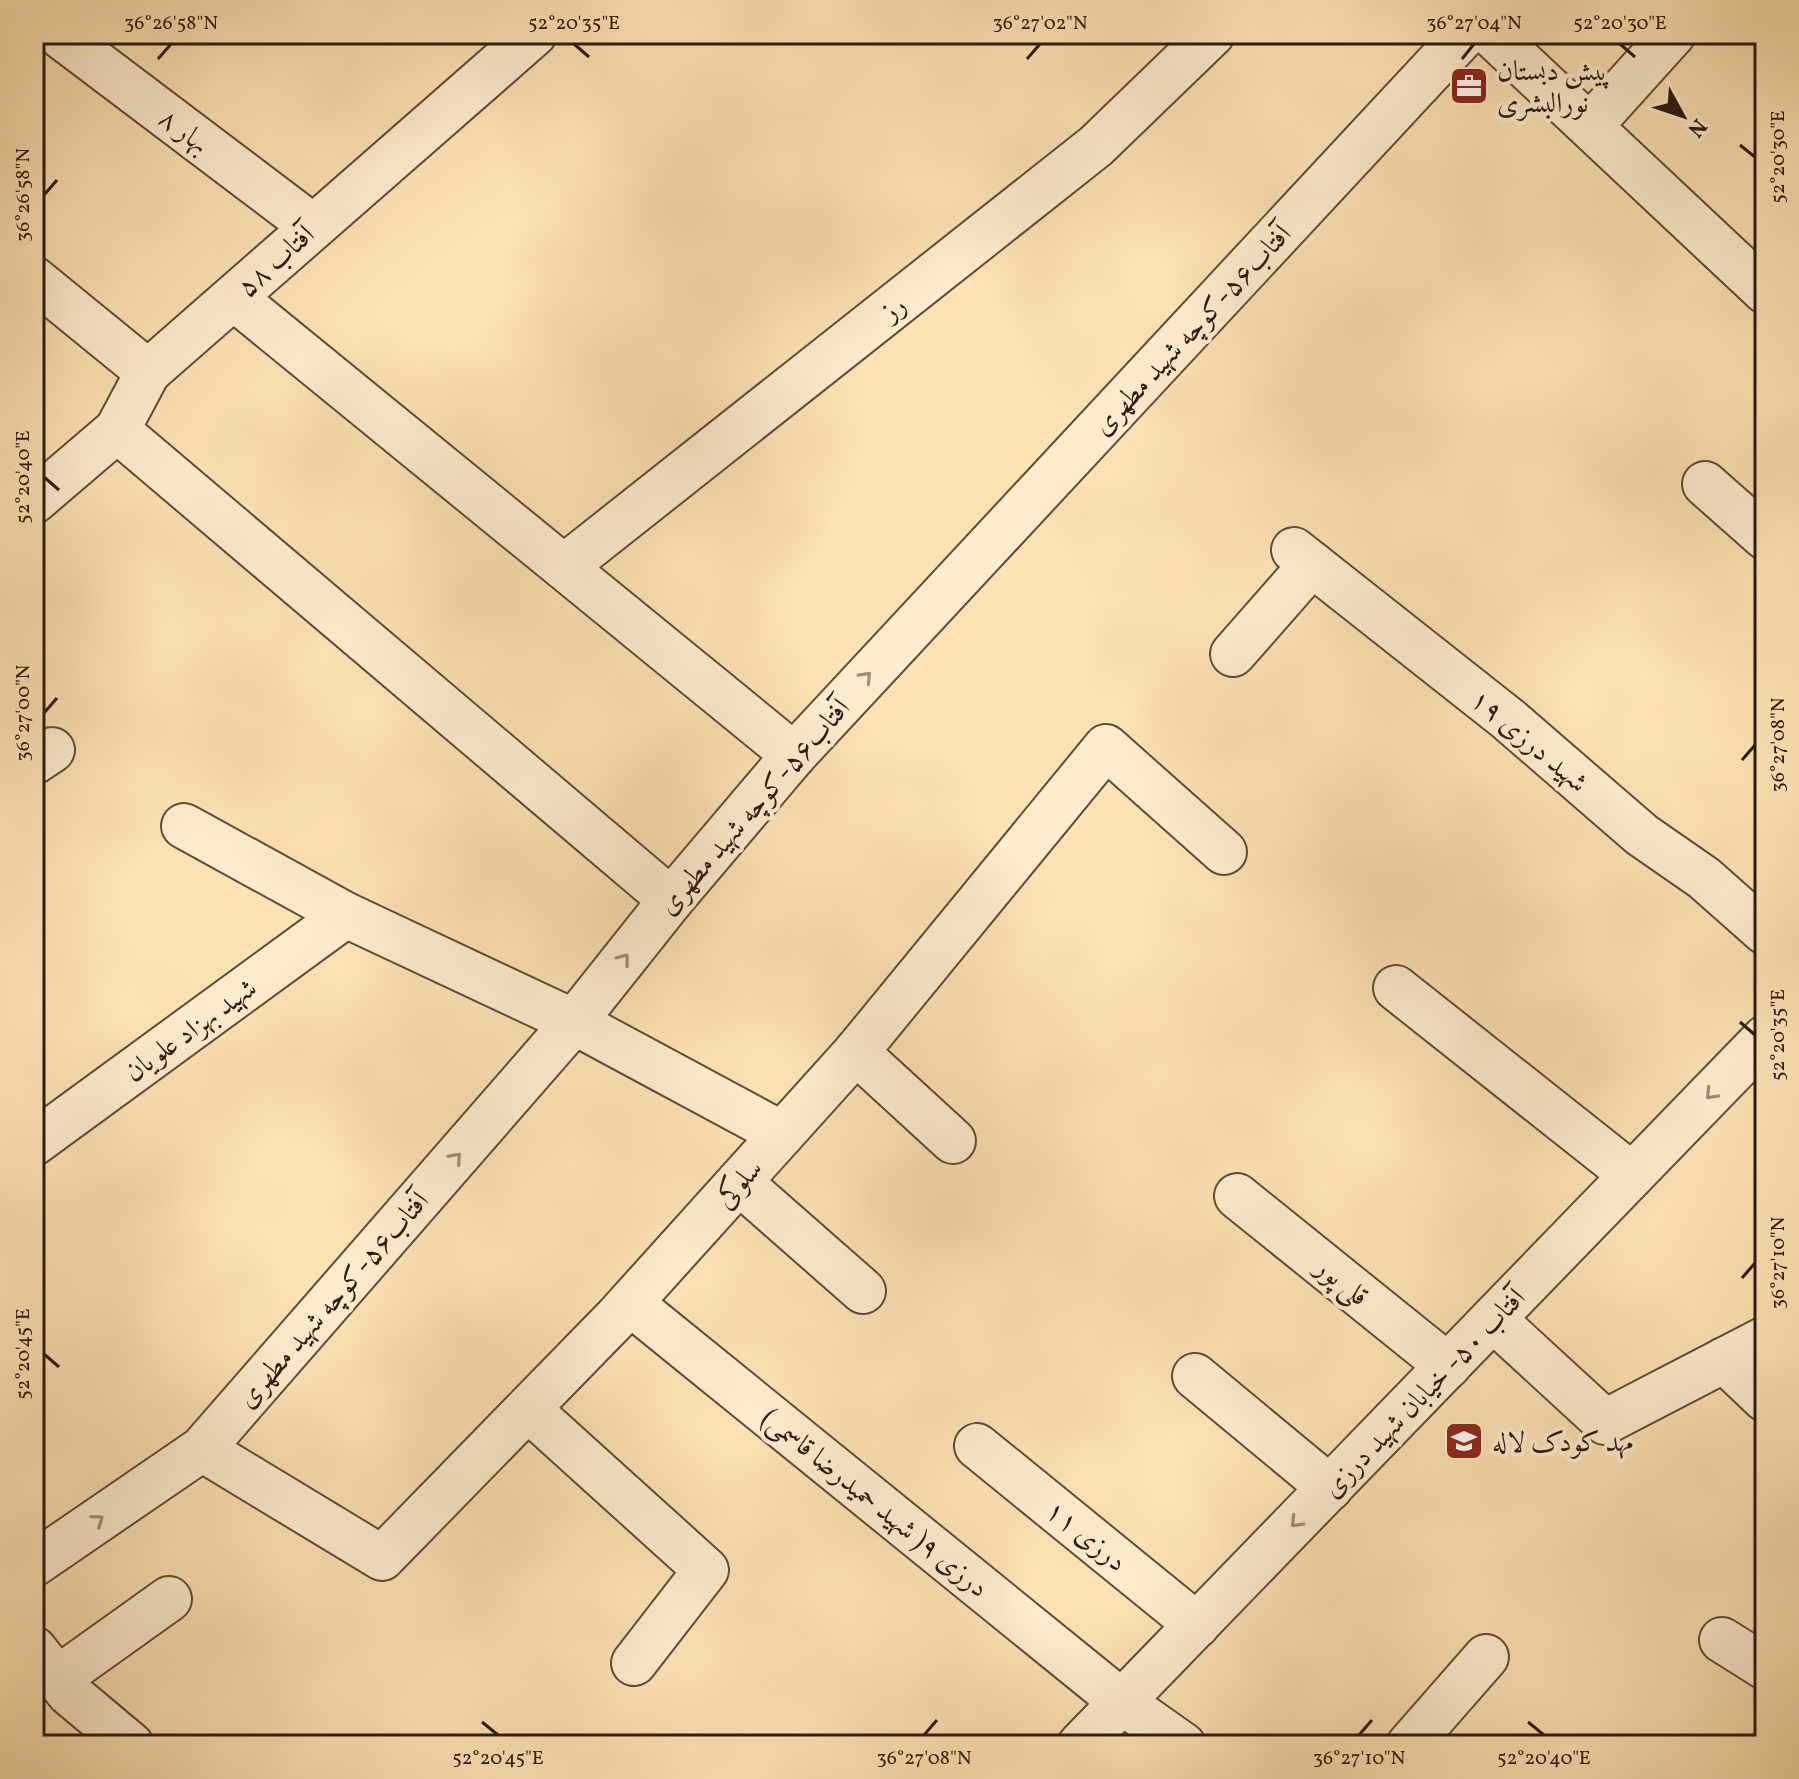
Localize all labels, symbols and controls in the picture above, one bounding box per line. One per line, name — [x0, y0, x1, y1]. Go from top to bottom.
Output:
text: 36°26'58"N — [124, 10, 218, 38]
text: 52°20'35"E — [528, 10, 620, 38]
text: 36°27'02"N — [992, 10, 1088, 38]
text: 36°27'04"N — [1426, 10, 1522, 38]
text: 52°20'30"E — [1573, 10, 1667, 38]
place label: پیش دبستان نورالبشری — [1497, 53, 1610, 124]
office icon: پیش دبستان نورالبشری — [1448, 65, 1490, 107]
north arrow — [1643, 76, 1723, 156]
street label: بهار ۸ — [150, 100, 217, 164]
text: 52°20'30"E — [1765, 110, 1793, 204]
text: N — [1679, 111, 1713, 143]
text: 36°26'58"N — [10, 148, 38, 242]
street label: آفتاب۵۶-كوچه شهيد مطهری — [1085, 214, 1303, 445]
street label: آفتاب ۵۸ — [229, 215, 326, 307]
street label: رز — [871, 287, 915, 333]
text: 52°20'40"E — [10, 430, 38, 524]
text: 36°27'00"N — [10, 664, 38, 761]
one-way arrow — [857, 672, 871, 687]
street label: شهید درزی ۱۹ — [1461, 681, 1596, 803]
street label: آفتاب۵۶-كوچه شهيد مطهری — [650, 689, 862, 924]
text: 36°27'08"N — [1765, 697, 1793, 793]
one-way arrow — [614, 953, 628, 968]
street label: شهید بهزاد علویان — [117, 970, 266, 1092]
text: 52°20'35"E — [1765, 989, 1793, 1081]
one-way arrow — [1705, 1085, 1720, 1099]
street label: سلوکی — [707, 1151, 773, 1218]
one-way arrow — [446, 1152, 460, 1167]
street label: آفتاب۵۶-كوچه شهيد مطهری — [229, 1182, 441, 1417]
text: 36°27'10"N — [1765, 1217, 1793, 1309]
street label: قلی پور — [1304, 1247, 1376, 1317]
street label: آفتاب ۵۰- خیابان شهید درزی — [1314, 1278, 1537, 1507]
text: 52°20'45"E — [10, 1308, 38, 1400]
street label: درزی ۹( شهید حمیدرضا قاسمی) — [753, 1400, 996, 1608]
school or university icon: مهد کودک لاله — [1443, 1420, 1485, 1462]
place label: مهد کودک لاله — [1492, 1424, 1633, 1463]
street label: درزی ۱۱ — [1036, 1492, 1134, 1582]
one-way arrow — [1291, 1513, 1305, 1527]
one-way arrow — [90, 1515, 104, 1530]
text: 52°20'45"E — [452, 1745, 544, 1773]
text: 36°27'08"N — [876, 1745, 972, 1773]
text: 36°27'10"N — [1313, 1745, 1405, 1773]
text: 52°20'40"E — [1497, 1745, 1591, 1773]

